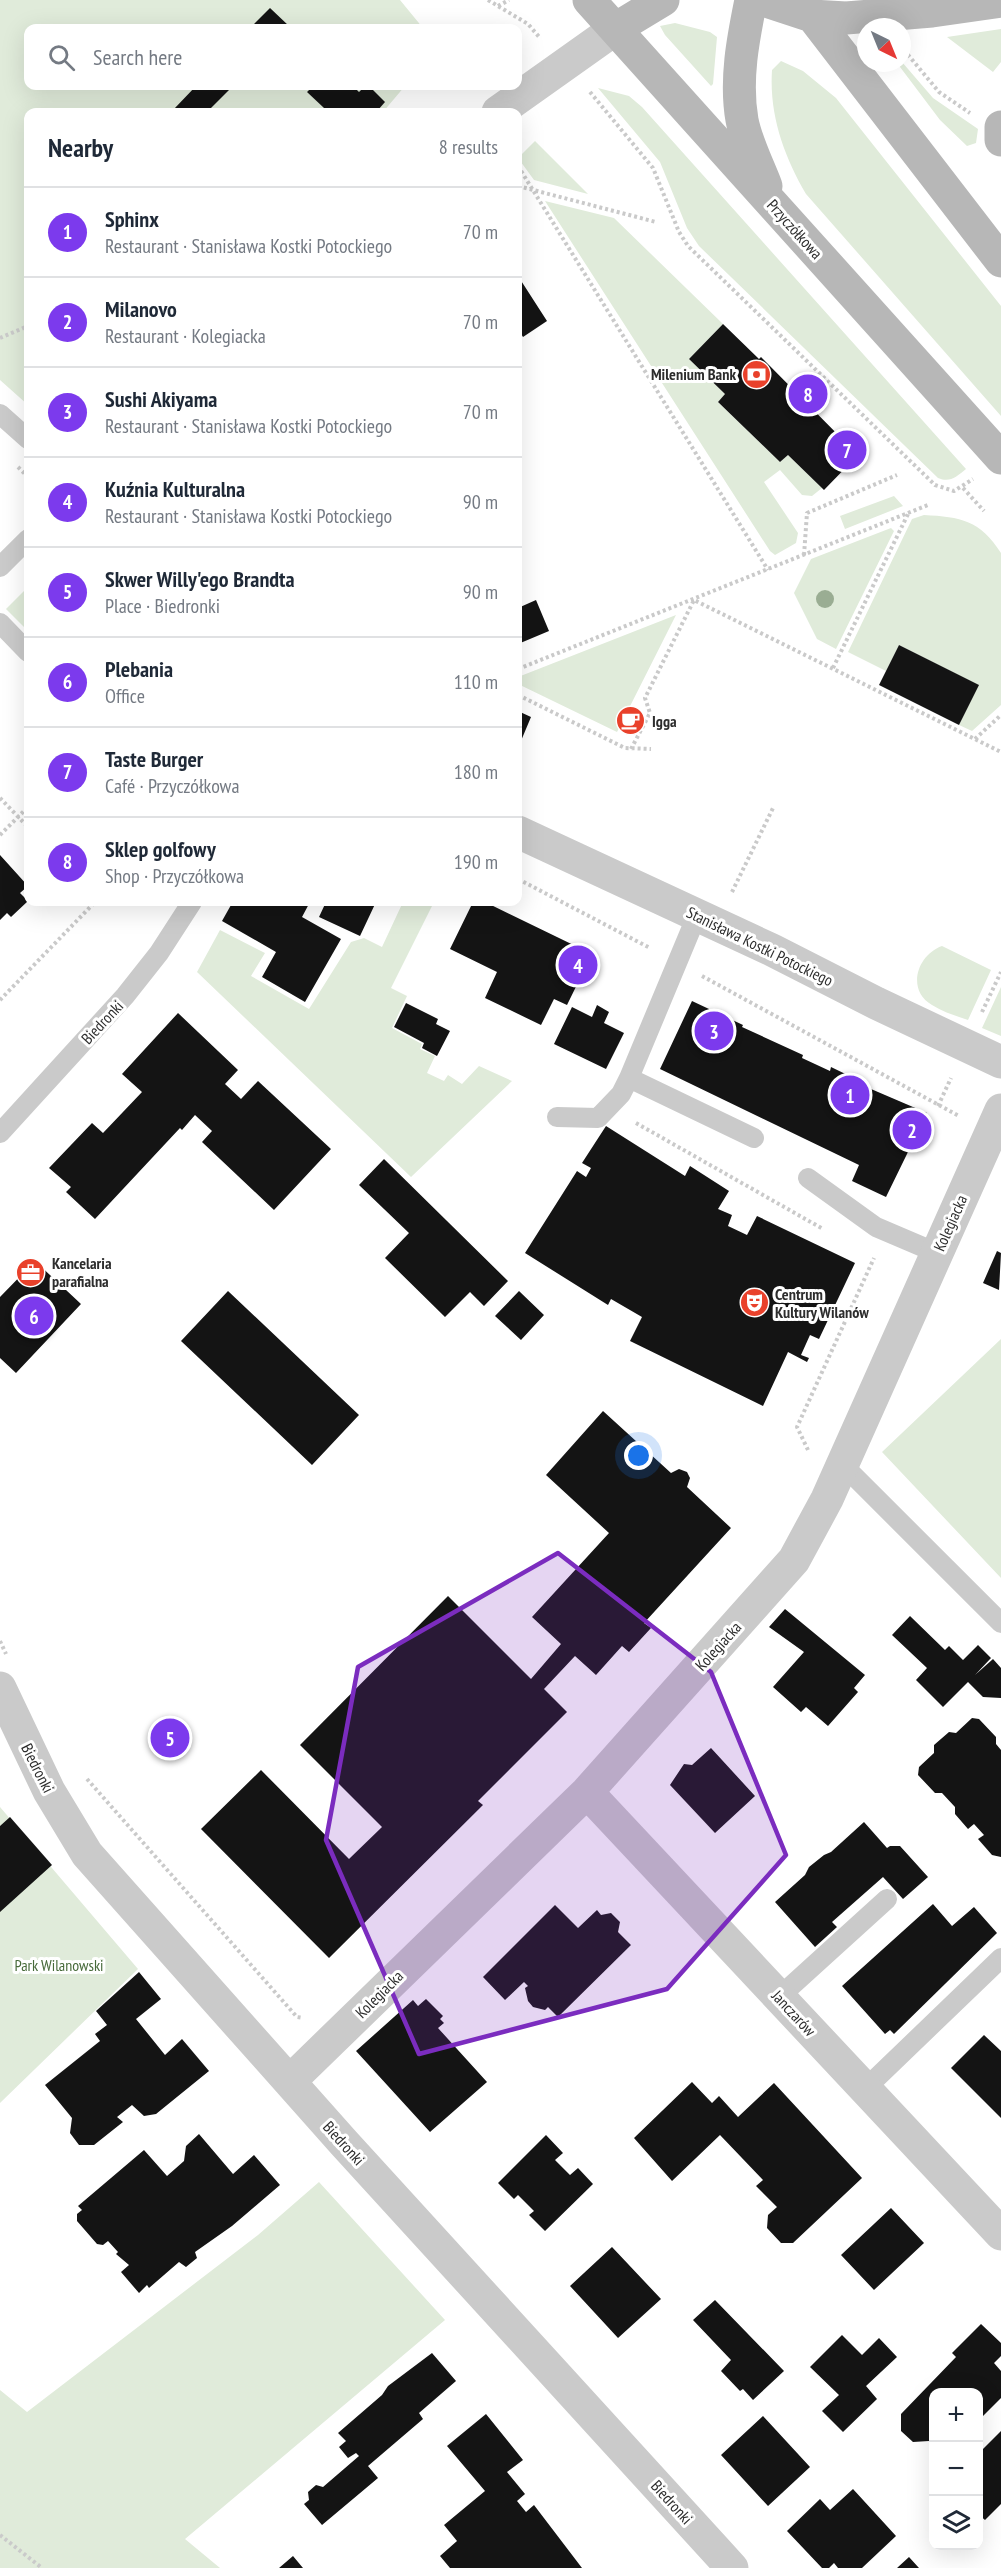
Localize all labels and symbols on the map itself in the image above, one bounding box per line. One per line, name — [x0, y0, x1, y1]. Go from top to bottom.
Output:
north arrow — [857, 18, 911, 72]
street label: Przyczółkowa — [763, 195, 827, 263]
bank icon: Milenium Bank — [741, 358, 773, 390]
place label: Milenium Bank — [651, 364, 736, 384]
pin: 8 — [788, 372, 828, 416]
pin: 7 — [828, 428, 866, 472]
cafe icon: Igga — [615, 705, 647, 737]
place label: Igga — [652, 711, 677, 731]
street label: Stanisława Kostki Potockiego — [683, 902, 837, 990]
pin: 4 — [558, 942, 598, 988]
street label: Biedronki — [77, 996, 127, 1048]
pin: 3 — [694, 1008, 734, 1054]
pin: 1 — [830, 1072, 870, 1118]
pin: 2 — [892, 1108, 932, 1152]
street label: Kolegiacka — [929, 1192, 971, 1254]
place label: Kancelaria parafialna — [52, 1253, 112, 1291]
office icon: Kancelaria parafialna — [15, 1256, 47, 1288]
place label: Centrum Kultury Wilanów — [775, 1284, 869, 1322]
theatre icon: Centrum Kultury Wilanów — [738, 1287, 770, 1319]
pin: 6 — [15, 1294, 54, 1338]
your location — [624, 1441, 653, 1470]
street label: Kolegiacka — [691, 1617, 745, 1675]
pin: 5 — [150, 1716, 190, 1760]
street label: Biedronki — [17, 1740, 59, 1796]
park label: Park Wilanowski — [14, 1955, 104, 1975]
street label: Kolegiacka — [351, 1966, 407, 2022]
street label: Janczarów — [767, 1985, 821, 2041]
street label: Biedronki — [319, 2117, 369, 2169]
street label: Biedronki — [647, 2476, 697, 2528]

